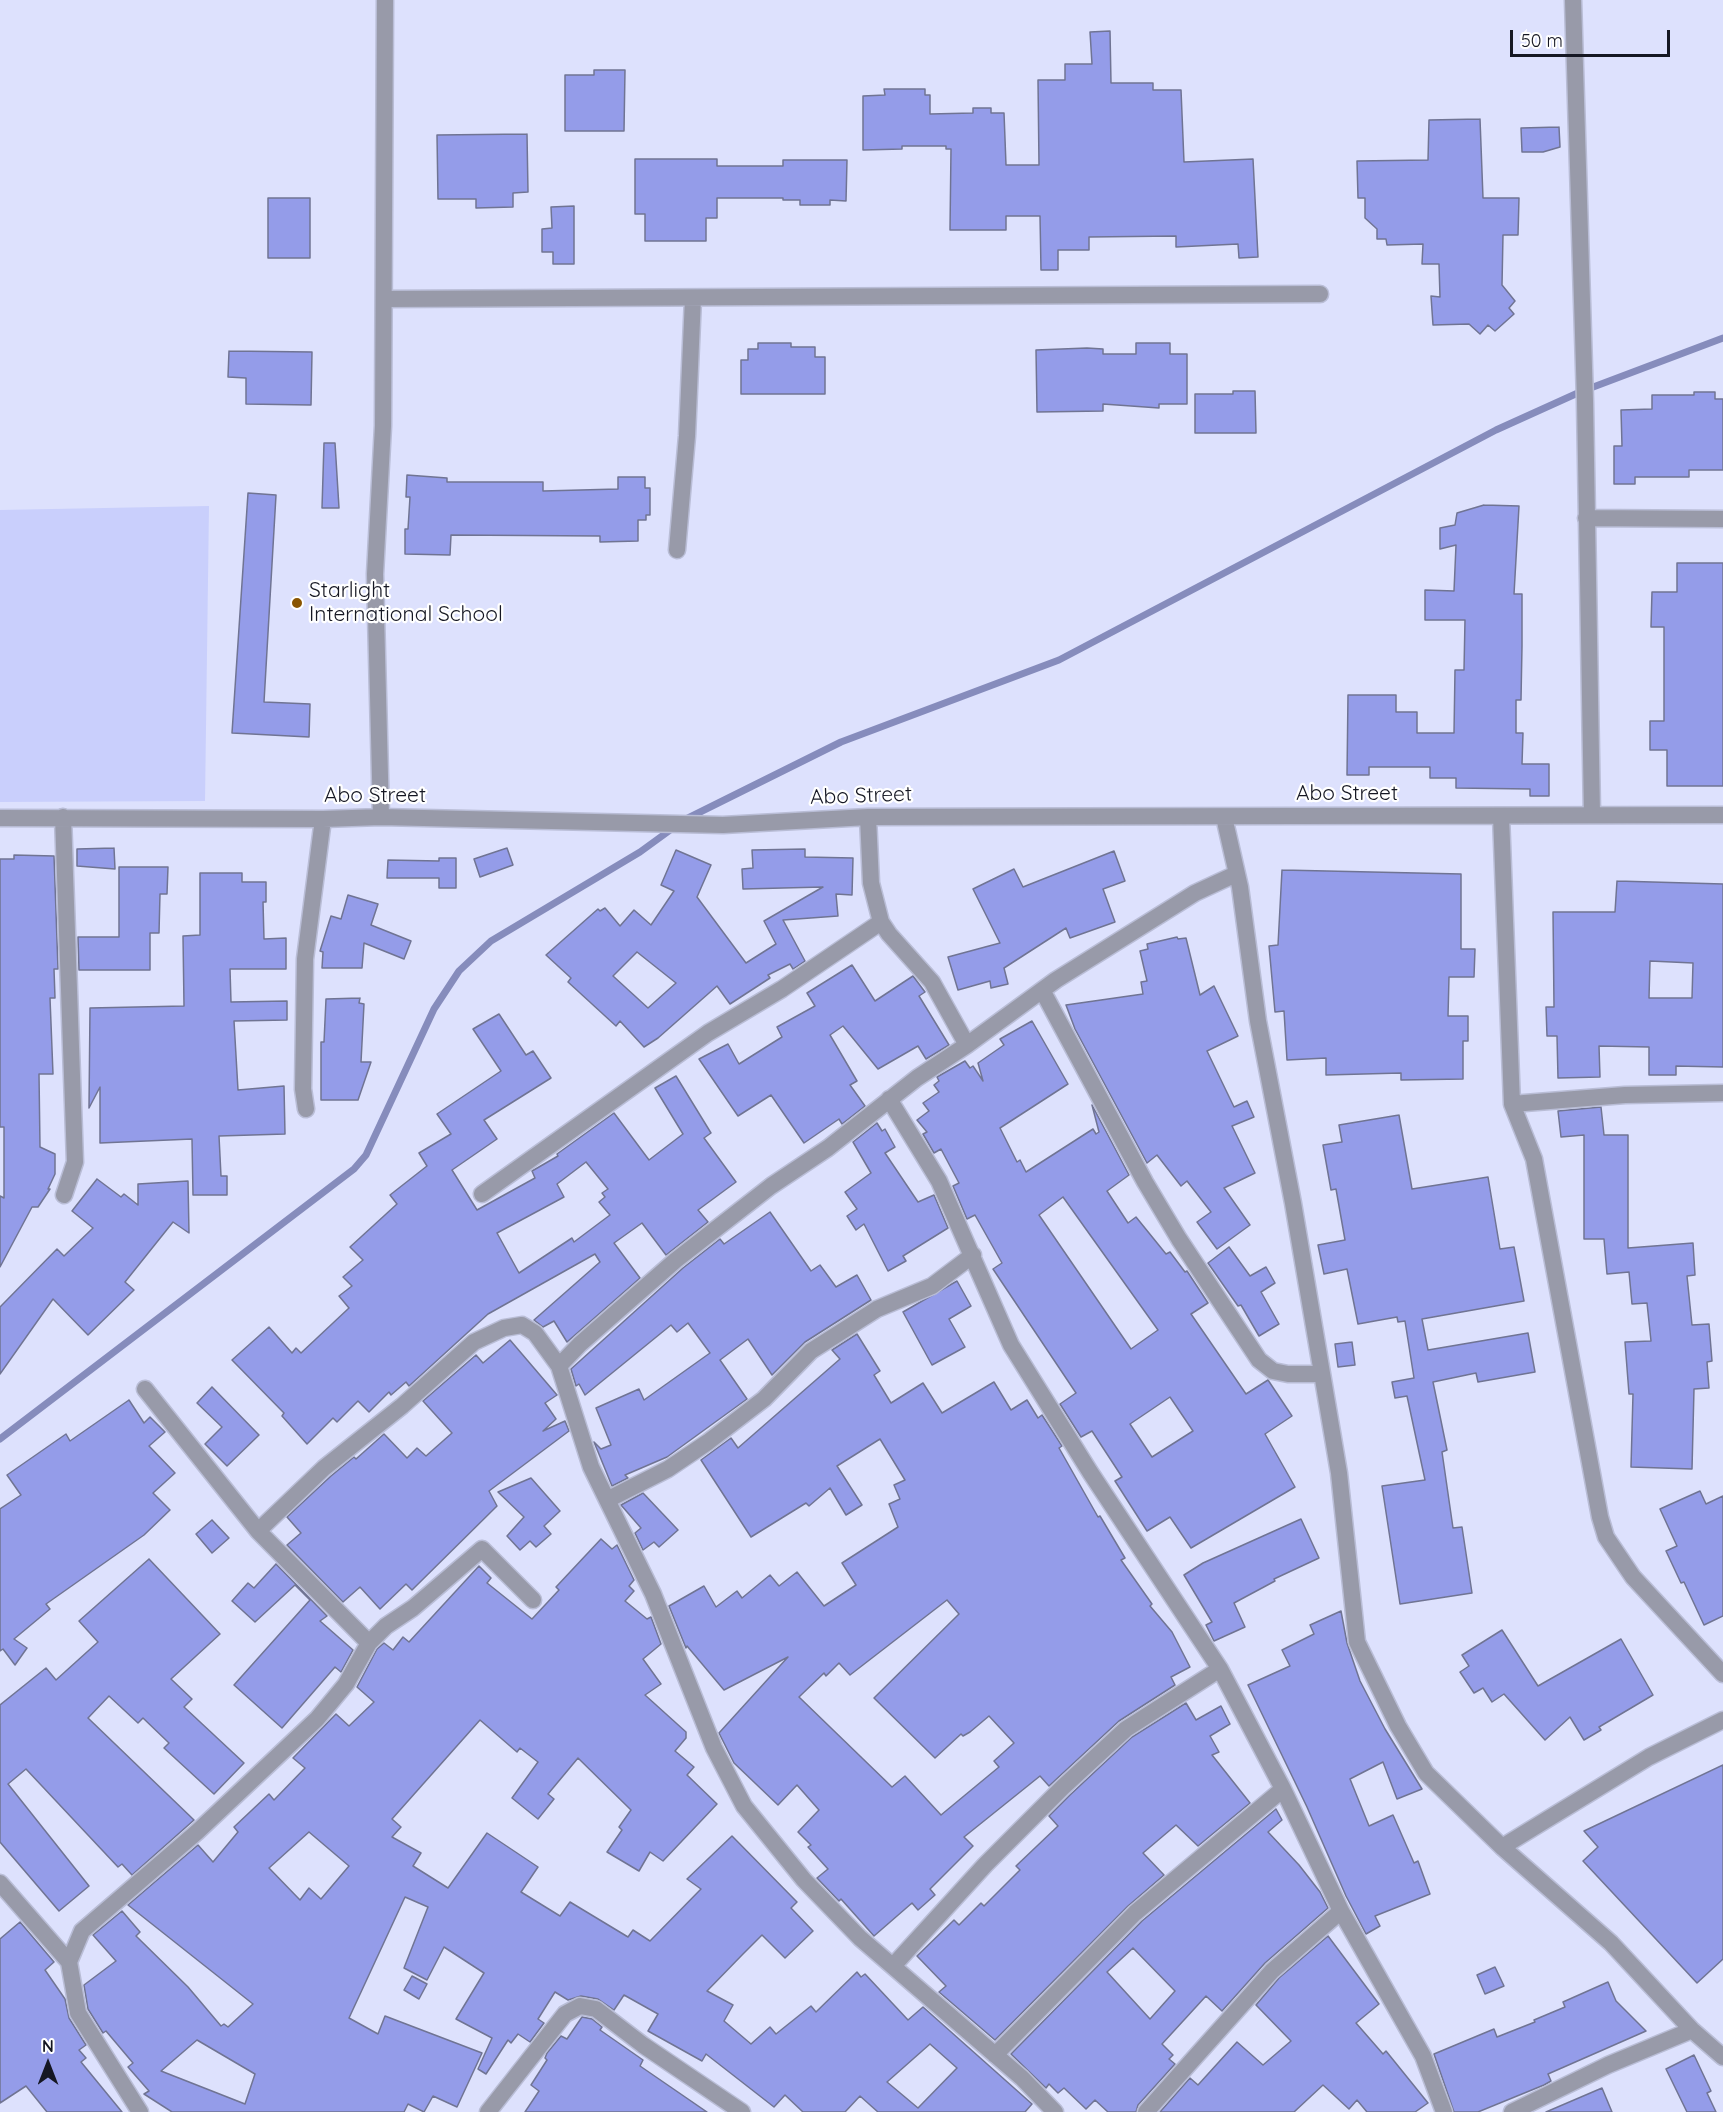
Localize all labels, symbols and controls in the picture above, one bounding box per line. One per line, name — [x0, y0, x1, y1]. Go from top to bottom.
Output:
scale bar — [1513, 18, 1674, 56]
text: 50 m — [1521, 29, 1563, 52]
place label: Starlight International School — [309, 578, 503, 628]
marker: Starlight International School — [290, 596, 304, 610]
street label: Abo Street — [1296, 781, 1398, 807]
street label: Abo Street — [810, 782, 912, 810]
street label: Abo Street — [324, 783, 426, 809]
north arrow — [18, 2034, 78, 2094]
text: N — [42, 2036, 54, 2056]

